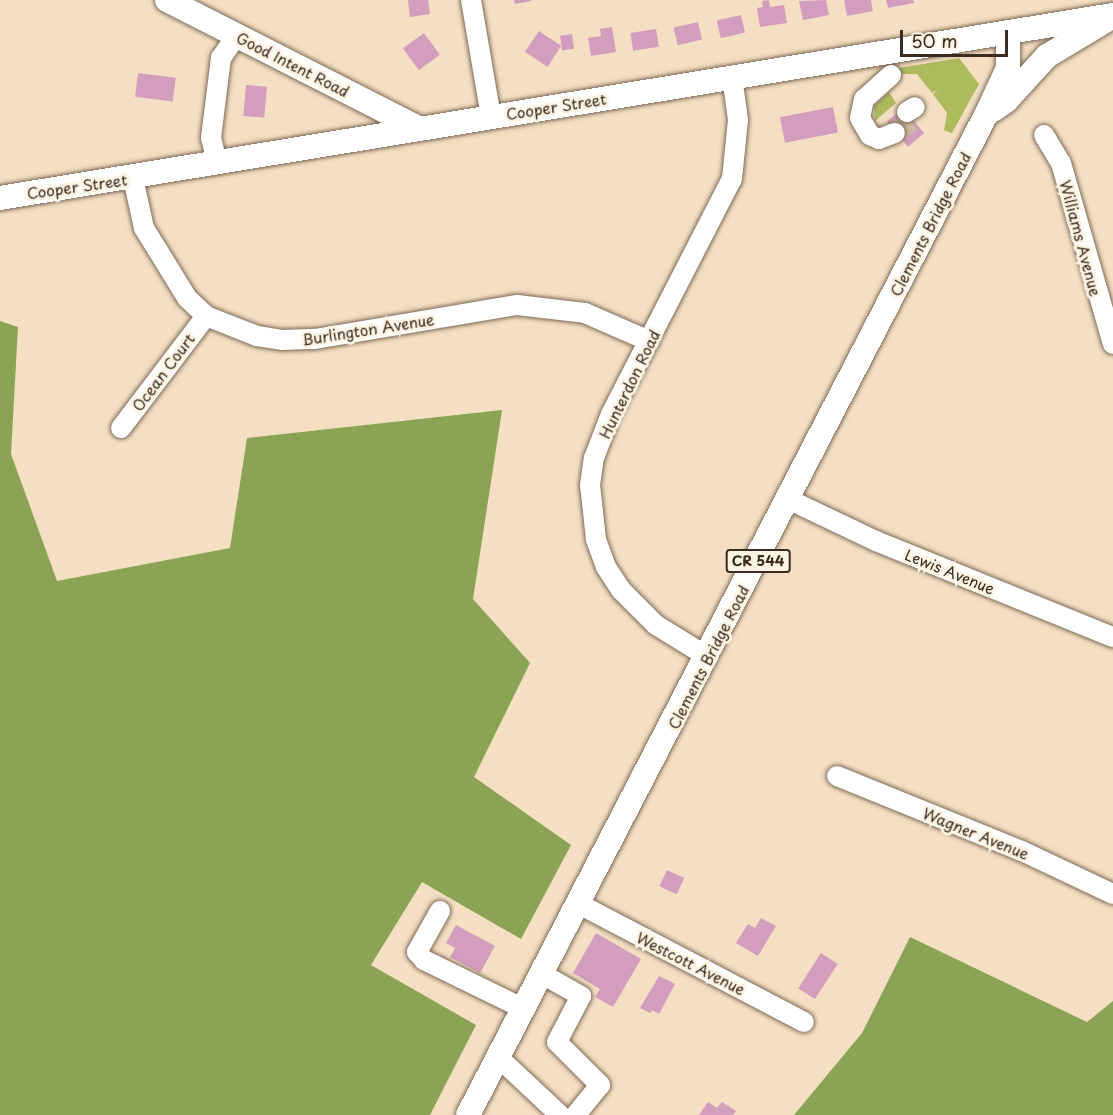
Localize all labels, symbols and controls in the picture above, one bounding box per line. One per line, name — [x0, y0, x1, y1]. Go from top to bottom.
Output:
scale bar — [903, 18, 1011, 56]
street label: Good Intent Road — [233, 27, 353, 101]
text: 50 m — [911, 27, 958, 54]
street label: Cooper Street — [505, 89, 607, 123]
street label: Clements Bridge Road — [886, 149, 974, 299]
street label: Cooper Street — [26, 170, 128, 202]
street label: Williams Avenue — [1057, 178, 1105, 298]
street label: Burlington Avenue — [302, 310, 434, 348]
street label: Hunterdon Road — [595, 327, 663, 441]
street label: Ocean Court — [128, 330, 198, 414]
street label: Lewis Avenue — [903, 545, 997, 597]
road number: CR 544 — [725, 550, 791, 572]
street label: Clements Bridge Road — [664, 582, 752, 732]
street label: Wagner Avenue — [920, 803, 1032, 863]
street label: Westcott Avenue — [634, 928, 748, 998]

